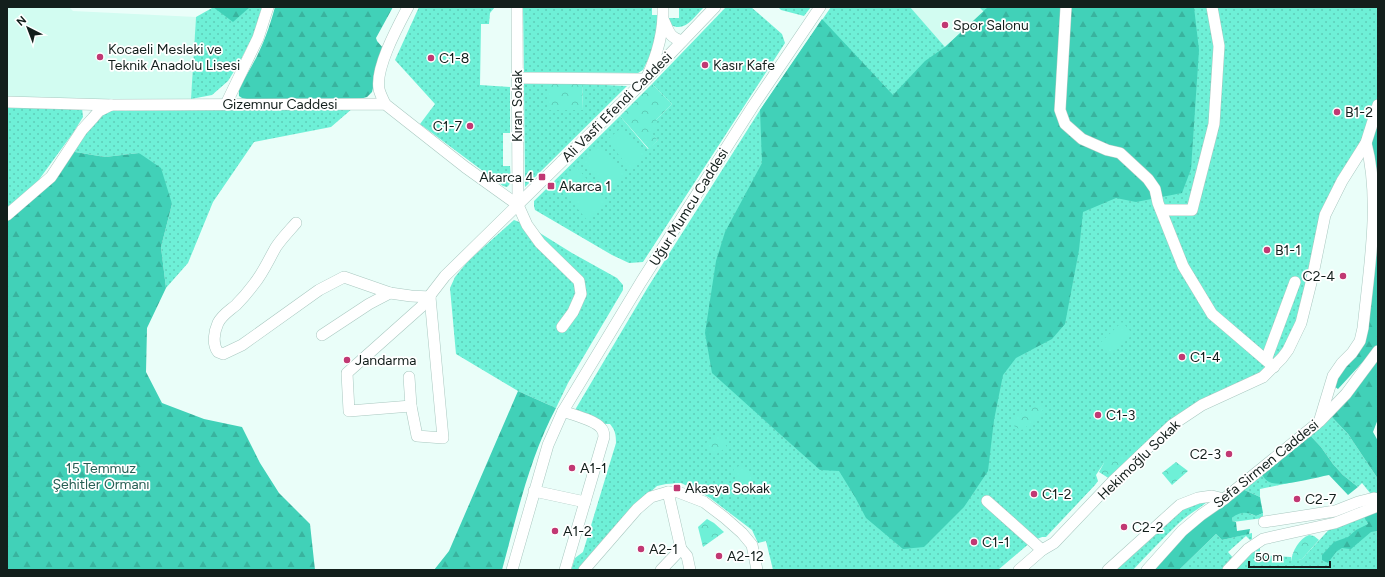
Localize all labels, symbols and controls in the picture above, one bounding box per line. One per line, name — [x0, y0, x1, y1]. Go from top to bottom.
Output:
north arrow — [8, 8, 48, 48]
text: N — [14, 13, 29, 29]
place label: Spor Salonu — [953, 17, 1029, 34]
marker: Spor Salonu — [940, 20, 950, 30]
place label: Kocaeli Mesleki ve Teknik Anadolu Lisesi — [108, 41, 240, 74]
street label: Ali Vasfi Efendi Caddesi — [558, 48, 676, 166]
place label: C1-8 — [439, 50, 469, 67]
marker: Kocaeli Mesleki ve Teknik Anadolu Lisesi — [95, 52, 105, 62]
marker: C1-8 — [426, 53, 436, 63]
place label: Kasır Kafe — [713, 57, 775, 74]
marker: Kasır Kafe — [700, 60, 710, 70]
street label: Kıran Sokak — [509, 70, 526, 142]
street label: Gizemnur Caddesi — [222, 96, 338, 113]
place label: B1-2 — [1345, 104, 1373, 121]
marker: B1-2 — [1332, 107, 1342, 117]
place label: C1-7 — [433, 118, 462, 135]
marker: C1-7 — [465, 121, 475, 131]
street label: Uğur Mumcu Caddesi — [646, 145, 732, 269]
place label: Akarca 4 — [479, 169, 534, 186]
marker: Akarca 4 — [537, 172, 547, 182]
place label: Akarca 1 — [559, 178, 611, 195]
marker: Akarca 1 — [546, 181, 556, 191]
place label: B1-1 — [1275, 242, 1301, 259]
marker: B1-1 — [1262, 245, 1272, 255]
place label: C2-4 — [1303, 268, 1335, 285]
marker: C2-4 — [1338, 271, 1348, 281]
place label: C1-4 — [1190, 349, 1221, 366]
place label: Jandarma — [355, 352, 416, 369]
marker: C1-4 — [1177, 352, 1187, 362]
marker: Jandarma — [342, 355, 352, 365]
place label: C1-3 — [1106, 407, 1135, 424]
marker: C1-3 — [1093, 410, 1103, 420]
street label: Hekimoğlu Sokak — [1094, 416, 1184, 504]
street label: Sefa Sirmen Caddesi — [1210, 416, 1322, 512]
place label: C2-3 — [1190, 446, 1221, 463]
marker: C2-3 — [1224, 449, 1234, 459]
park label: 15 Temmuz Şehitler Ormanı — [52, 460, 150, 493]
place label: A1-1 — [580, 460, 607, 477]
marker: A1-1 — [567, 463, 577, 473]
place label: Akasya Sokak — [685, 480, 770, 497]
marker: Akasya Sokak — [672, 483, 682, 493]
place label: C1-2 — [1042, 486, 1072, 503]
marker: C1-2 — [1029, 489, 1039, 499]
place label: C2-7 — [1305, 491, 1337, 508]
marker: C2-7 — [1292, 494, 1302, 504]
place label: C2-2 — [1132, 519, 1164, 536]
marker: C2-2 — [1119, 522, 1129, 532]
place label: A1-2 — [563, 523, 592, 540]
marker: A1-2 — [550, 526, 560, 536]
place label: C1-1 — [982, 534, 1010, 551]
marker: C1-1 — [969, 537, 979, 547]
place label: A2-1 — [649, 541, 678, 558]
scale bar — [1249, 543, 1330, 569]
marker: A2-1 — [636, 544, 646, 554]
place label: A2-12 — [727, 548, 764, 565]
text: 50 m — [1255, 550, 1283, 564]
marker: A2-12 — [714, 551, 724, 561]

